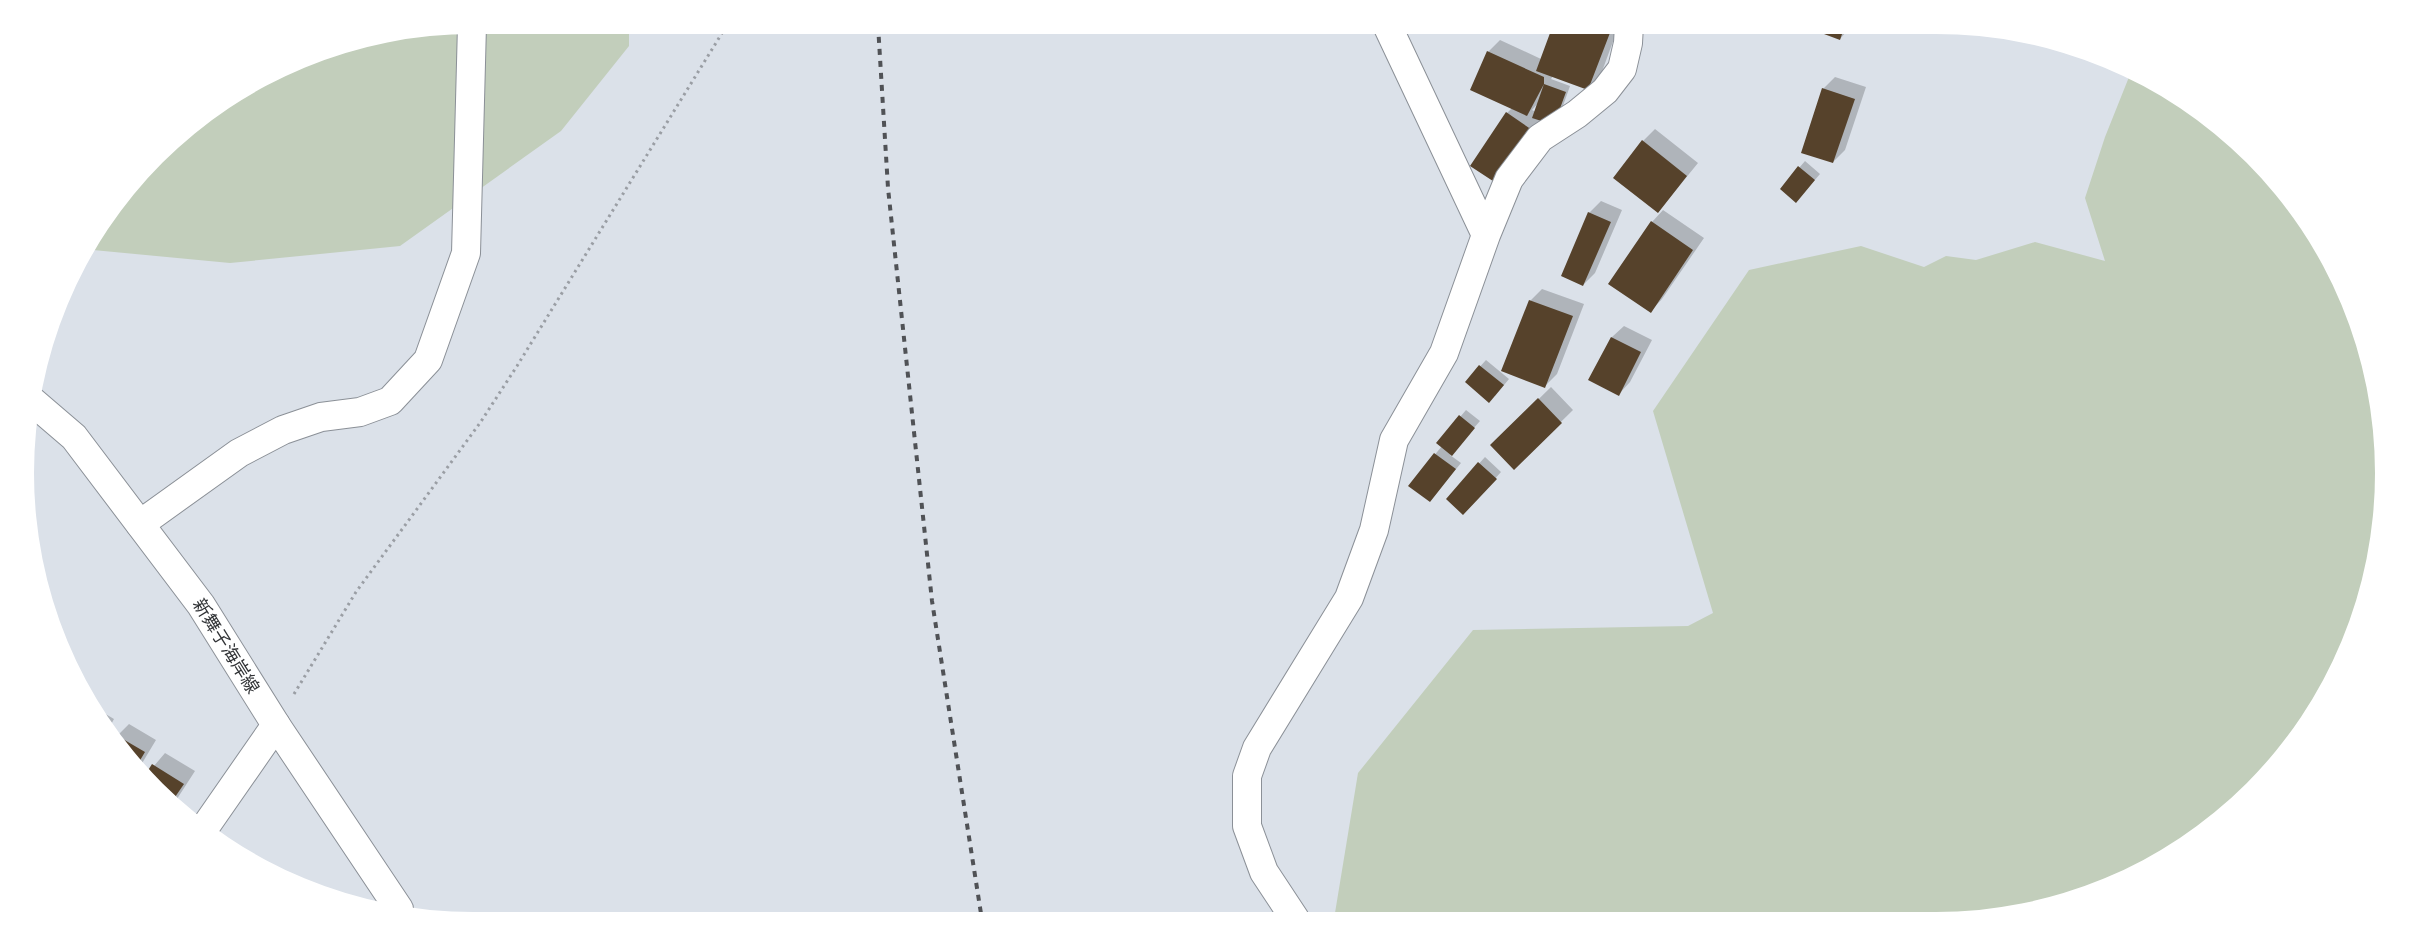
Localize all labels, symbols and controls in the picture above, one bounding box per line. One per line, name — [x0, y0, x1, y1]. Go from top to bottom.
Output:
street label: 新舞子海岸線 — [188, 594, 265, 698]

